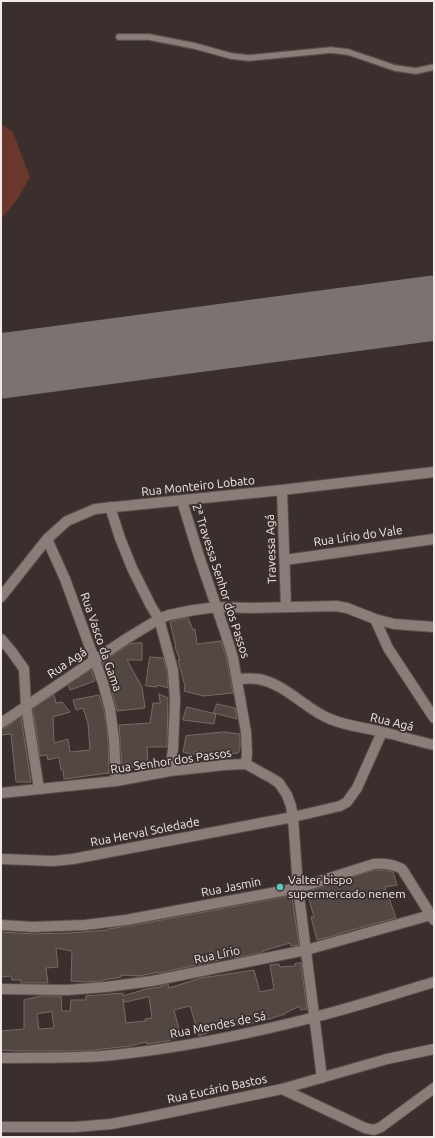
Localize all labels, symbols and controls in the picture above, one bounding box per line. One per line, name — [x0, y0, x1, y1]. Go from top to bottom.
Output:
street label: Rua Monteiro Lobato — [141, 473, 255, 499]
street label: 2ª Travessa Senhor dos Passos — [189, 502, 253, 660]
street label: Travessa Agá — [263, 514, 279, 584]
street label: Rua Lírio do Vale — [313, 523, 403, 549]
street label: Rua Vasco da Gama — [77, 591, 125, 693]
street label: Rua Agá — [45, 645, 89, 681]
street label: Rua Agá — [369, 710, 415, 734]
street label: Rua Senhor dos Passos — [110, 745, 232, 777]
street label: Rua Herval Soledade — [89, 814, 201, 850]
place label: Valter bispo supermercado nenem — [288, 873, 406, 901]
street label: Rua Jasmin — [200, 874, 262, 900]
marker: Valter bispo supermercado nenem — [275, 882, 285, 892]
street label: Rua Lírio — [193, 943, 241, 967]
street label: Rua Mendes de Sá — [169, 1009, 267, 1041]
street label: Rua Eucário Bastos — [166, 1071, 268, 1107]

